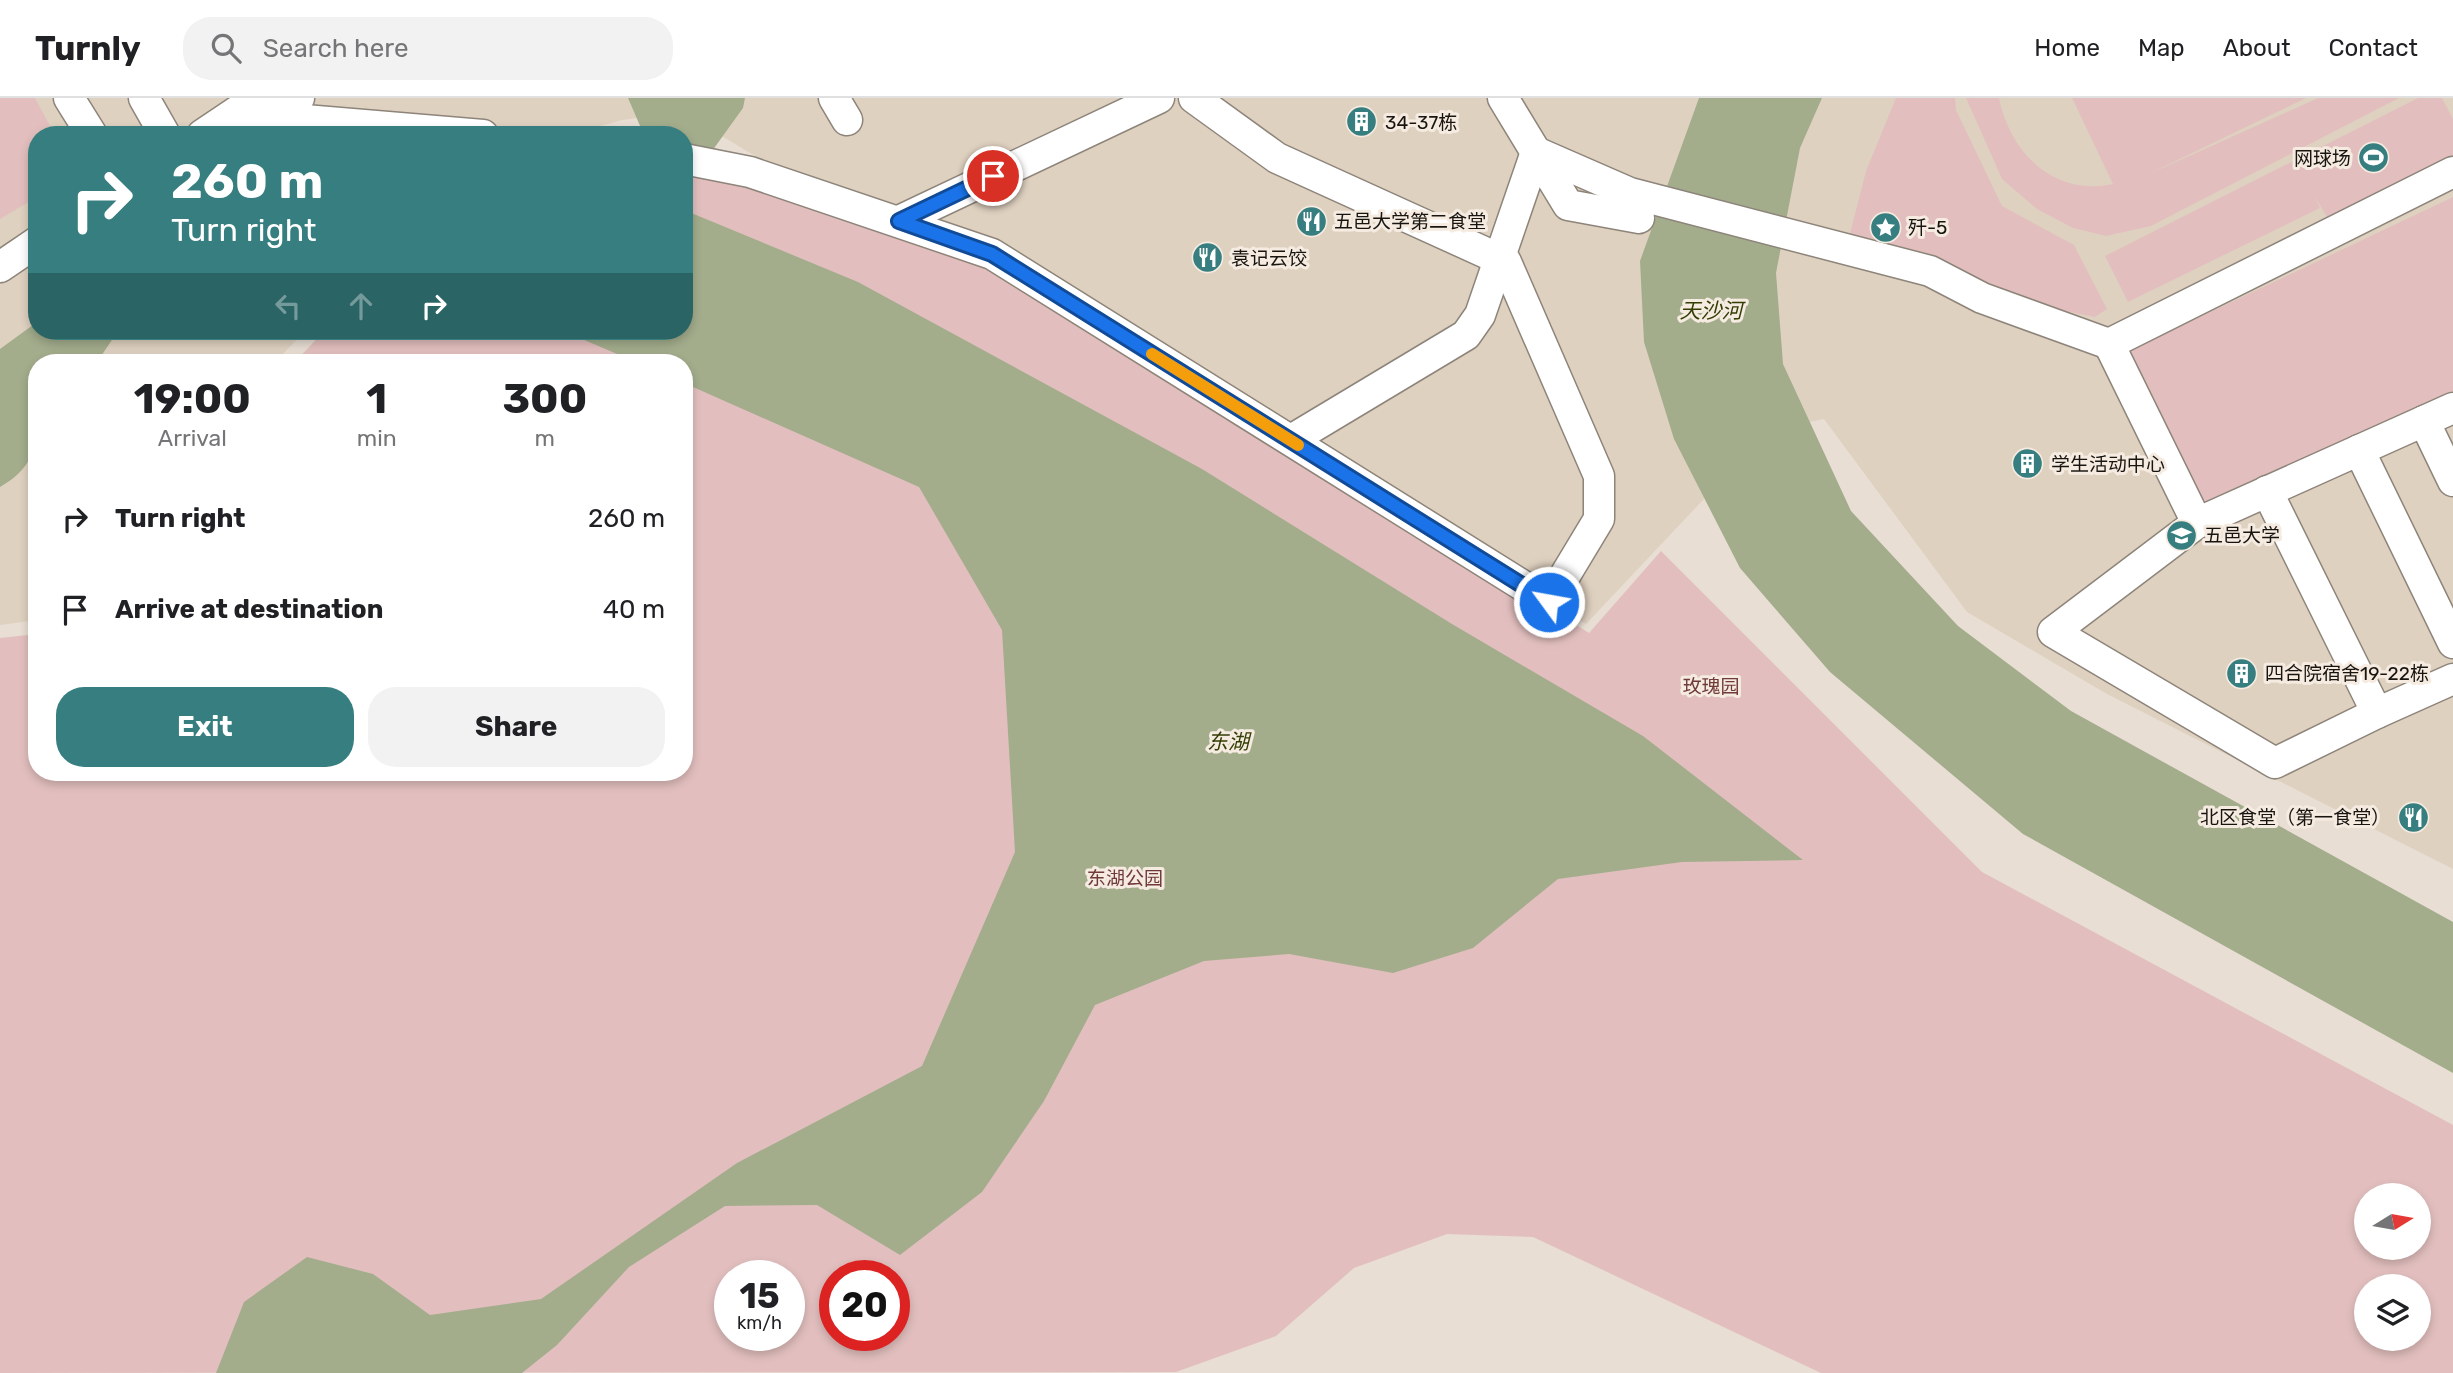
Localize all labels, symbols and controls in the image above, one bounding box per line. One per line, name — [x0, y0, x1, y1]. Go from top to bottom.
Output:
search box — [183, 17, 673, 80]
text: Turnly — [35, 29, 141, 68]
icon: search — [207, 29, 245, 67]
text: Search here — [263, 33, 409, 64]
text: Home — [2034, 34, 2100, 62]
text: Map — [2138, 34, 2185, 62]
text: About — [2223, 34, 2291, 62]
text: Contact — [2329, 34, 2418, 62]
building icon: 34-37栋 — [1345, 105, 1379, 139]
place label: 34-37栋 — [1385, 111, 1457, 134]
sports icon: 网球场 — [2357, 141, 2391, 175]
pin — [963, 146, 1023, 206]
place label: 网球场 — [2294, 147, 2351, 170]
text: 260 m — [171, 152, 323, 210]
icon: right — [56, 154, 147, 245]
icon: arrive — [974, 157, 1012, 195]
restaurant icon: 五邑大学第二食堂 — [1294, 204, 1328, 238]
place label: 五邑大学第二食堂 — [1334, 210, 1486, 233]
place icon: 歼-5 — [1868, 210, 1902, 244]
text: Turn right — [171, 211, 316, 249]
place label: 歼-5 — [1908, 216, 1947, 239]
restaurant icon: 袁记云饺 — [1191, 241, 1225, 275]
place label: 袁记云饺 — [1231, 247, 1307, 270]
icon: left — [269, 287, 307, 325]
icon: ahead — [342, 287, 380, 325]
icon: right — [415, 287, 453, 325]
water label: 天沙河 — [1680, 298, 1746, 323]
text: 19:00 — [134, 374, 251, 424]
text: 1 — [366, 374, 387, 424]
text: 300 — [502, 374, 587, 424]
text: Arrival — [158, 424, 227, 452]
text: min — [357, 424, 397, 452]
text: m — [535, 424, 555, 452]
building icon: 学生活动中心 — [2011, 447, 2045, 481]
place label: 学生活动中心 — [2051, 453, 2165, 476]
icon: right — [56, 500, 94, 538]
text: Turn right — [115, 503, 245, 534]
text: 260 m — [588, 503, 665, 534]
school or university icon: 五邑大学 — [2164, 518, 2198, 552]
place label: 五邑大学 — [2204, 524, 2280, 547]
position arrow — [1512, 565, 1586, 639]
icon: arrive — [56, 591, 94, 629]
text: Arrive at destination — [115, 594, 383, 625]
text: 40 m — [603, 594, 665, 625]
building icon: 四合院宿舍19-22栋 — [2225, 656, 2259, 690]
place label: 四合院宿舍19-22栋 — [2265, 662, 2429, 685]
park label: 玫瑰园 — [1682, 675, 1740, 698]
button: Exit — [56, 687, 354, 767]
button: Share — [368, 687, 665, 767]
water label: 东湖 — [1207, 729, 1252, 754]
restaurant icon: 北区食堂（第一食堂） — [2396, 800, 2430, 834]
place label: 北区食堂（第一食堂） — [2200, 806, 2390, 829]
park label: 东湖公园 — [1087, 867, 1163, 890]
north arrow — [2354, 1183, 2431, 1260]
map controls — [2354, 1183, 2431, 1351]
speed limit sign: 20 — [819, 1260, 910, 1351]
button: layers — [2354, 1274, 2431, 1351]
text: 15 — [739, 1275, 780, 1317]
text: km/h — [737, 1312, 782, 1334]

